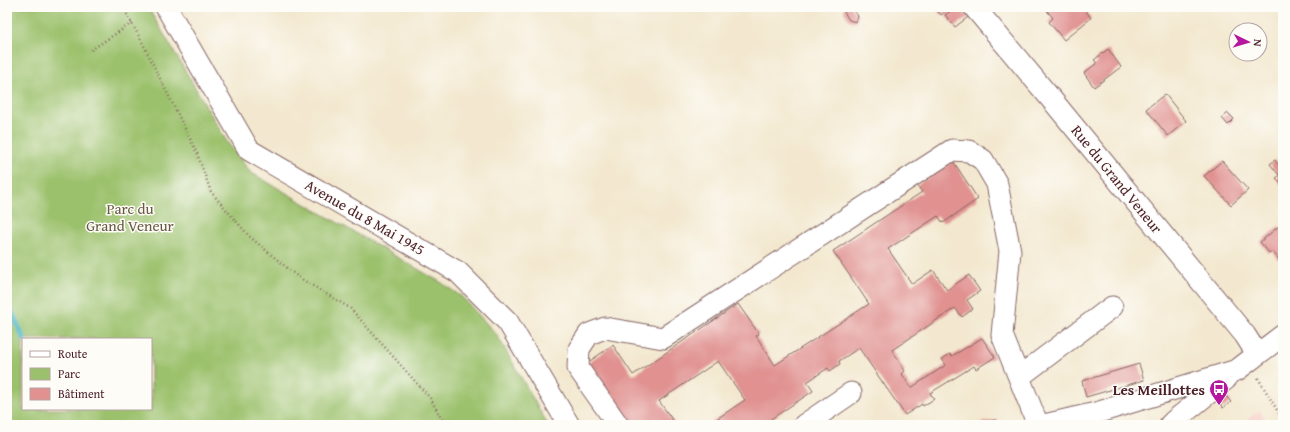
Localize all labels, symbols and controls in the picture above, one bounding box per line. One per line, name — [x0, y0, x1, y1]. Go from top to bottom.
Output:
north arrow — [1228, 22, 1268, 62]
text: N — [1250, 39, 1266, 48]
street label: Rue du Grand Veneur — [1067, 120, 1167, 238]
street label: Avenue du 8 Mai 1945 — [301, 174, 429, 260]
park label: Parc du Grand Veneur — [86, 198, 174, 236]
legend — [22, 338, 152, 410]
text: Route — [58, 345, 88, 362]
text: Parc — [58, 365, 81, 382]
bus stop icon: Les Meillottes — [1208, 378, 1230, 406]
place label: Les Meillottes — [1113, 379, 1205, 400]
text: Bâtiment — [58, 385, 105, 402]

